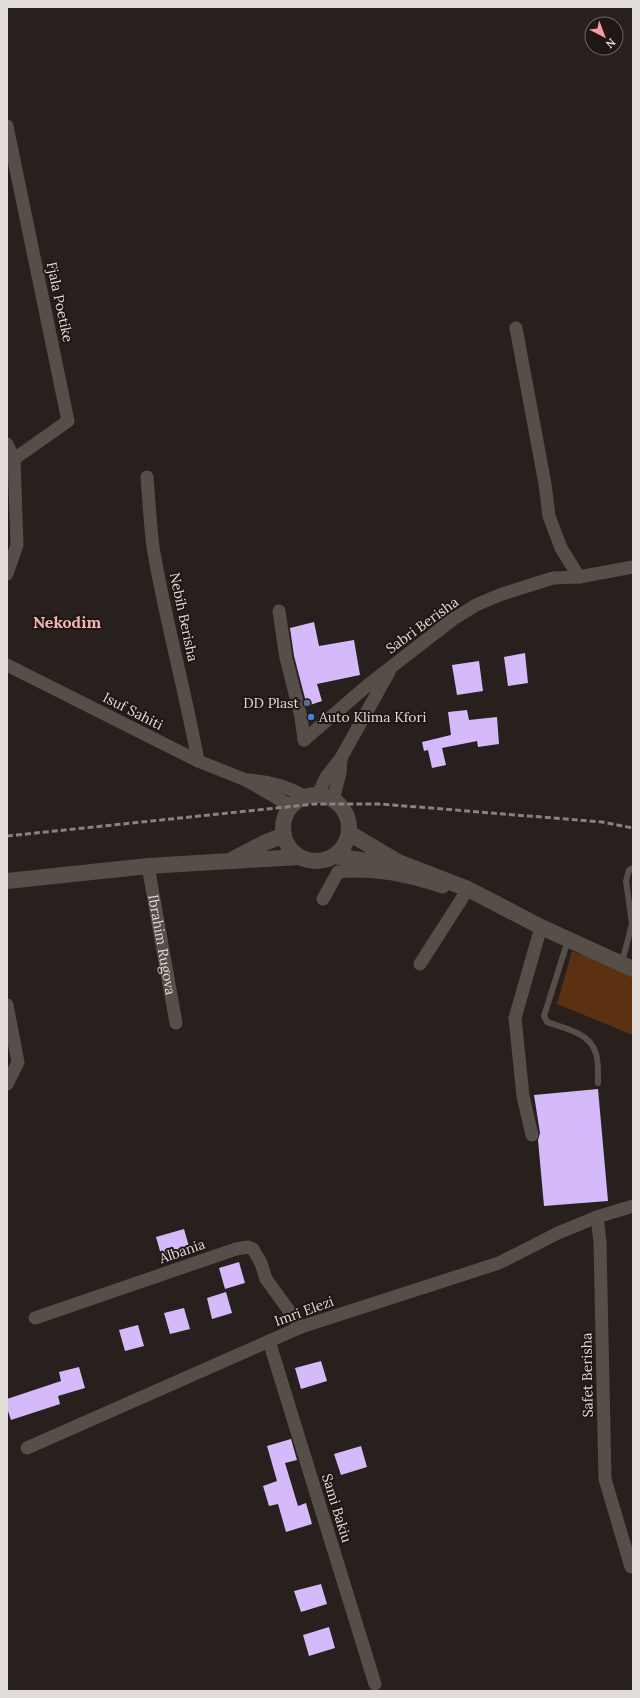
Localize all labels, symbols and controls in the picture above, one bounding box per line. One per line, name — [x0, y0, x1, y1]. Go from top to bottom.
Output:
north arrow — [584, 16, 624, 56]
text: N — [602, 35, 619, 52]
street label: Fjala Poetike — [43, 260, 77, 344]
street label: Nebih Berisha — [166, 571, 202, 663]
street label: Sabri Berisha — [382, 593, 462, 657]
district label: Nekodim — [33, 612, 101, 632]
street label: Isuf Sahiti — [100, 688, 166, 734]
place label: DD Plast — [243, 694, 300, 712]
marker: DD Plast — [302, 698, 312, 708]
place label: Auto Klima Kfori — [318, 708, 427, 726]
marker: Auto Klima Kfori — [306, 712, 316, 722]
street label: Ibrahim Rugova — [144, 893, 180, 996]
street label: Albania — [156, 1235, 207, 1268]
street label: Imri Elezi — [272, 1292, 336, 1330]
street label: Safet Berisha — [577, 1332, 597, 1418]
street label: Sami Bakiu — [318, 1471, 356, 1545]

